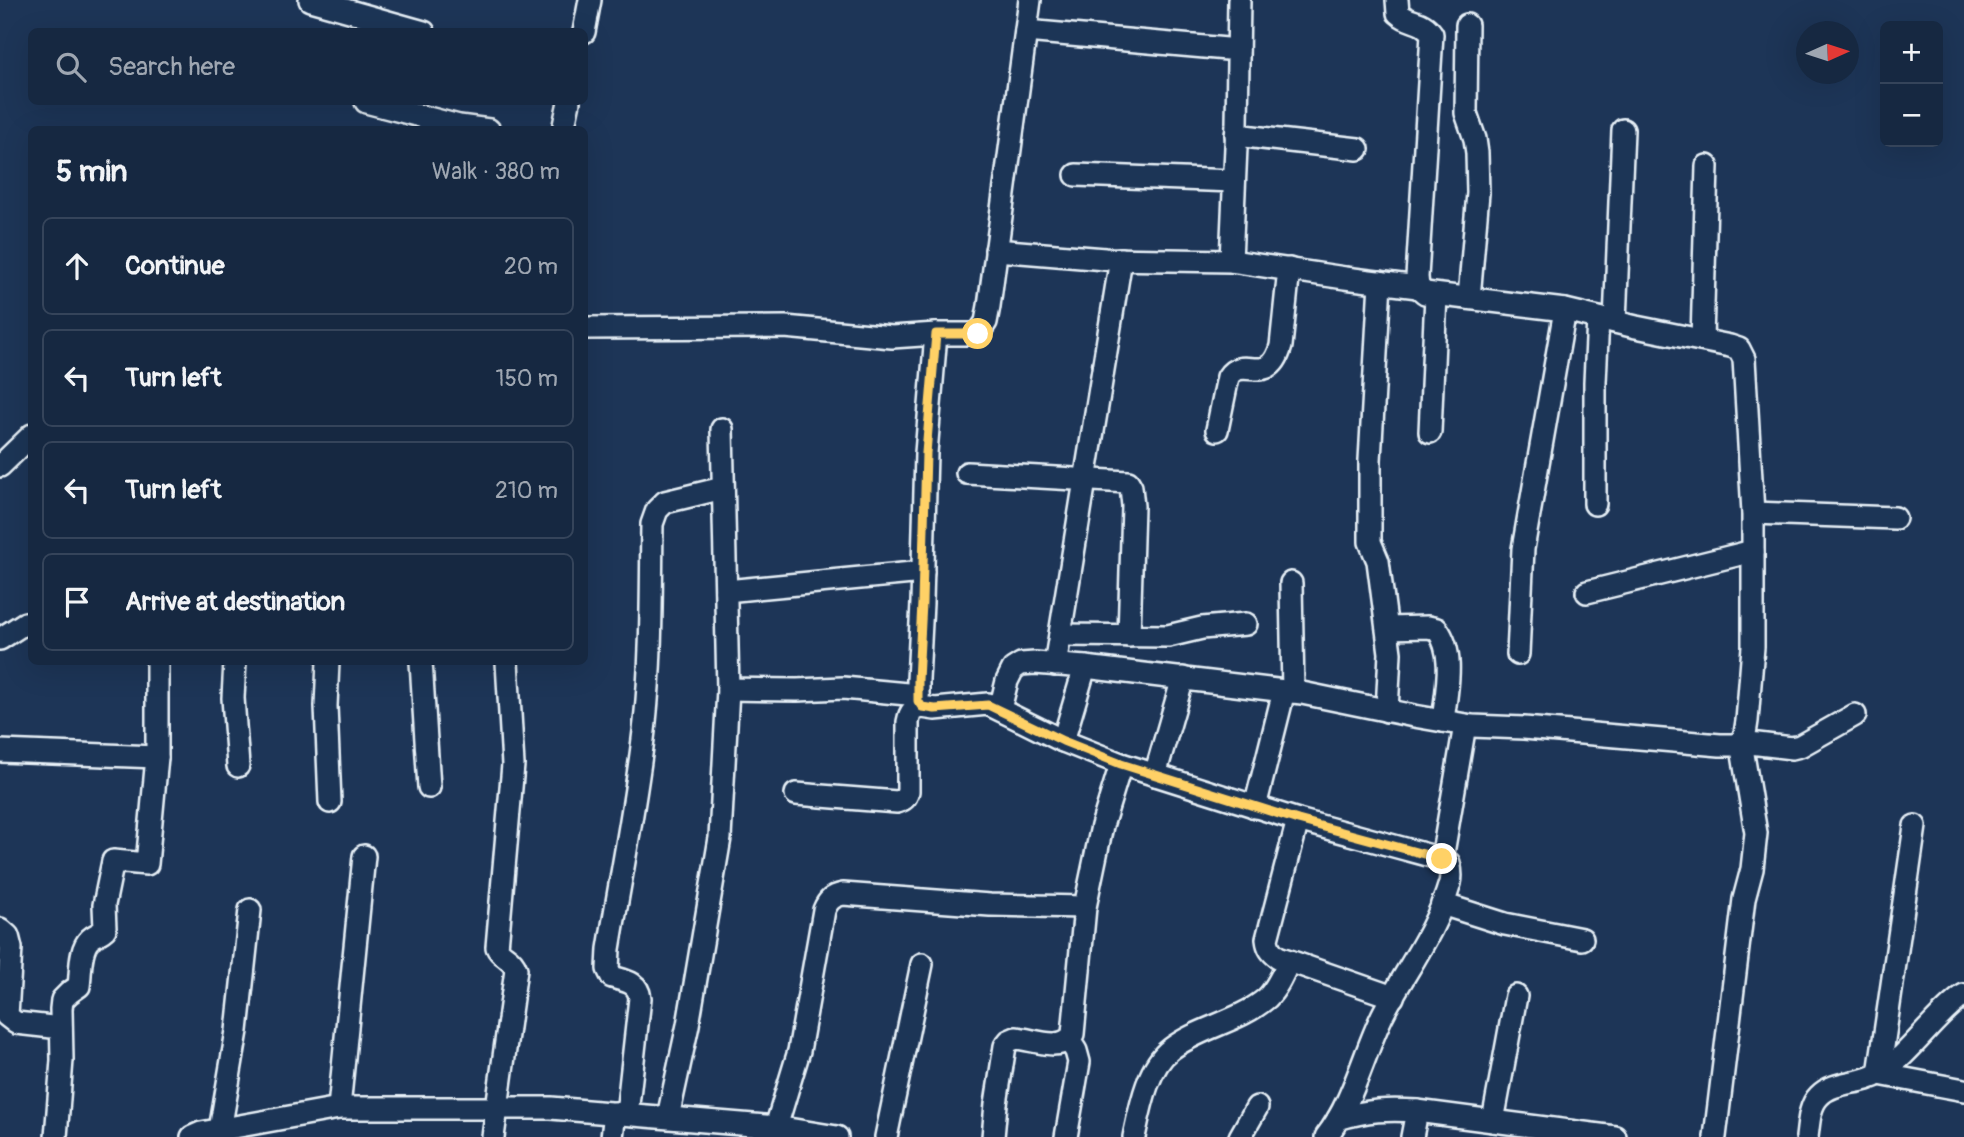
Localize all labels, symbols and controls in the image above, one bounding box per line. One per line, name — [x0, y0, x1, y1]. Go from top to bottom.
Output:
north arrow — [1796, 21, 1859, 84]
map controls — [1880, 21, 1943, 147]
button: + — [1880, 21, 1943, 84]
search box — [28, 28, 588, 105]
icon: search — [52, 48, 90, 86]
text: Search here — [108, 51, 235, 83]
button: − — [1880, 84, 1943, 147]
text: 5 min — [56, 153, 127, 190]
text: Walk · 380 m — [432, 157, 560, 186]
icon: ahead — [58, 247, 96, 285]
text: Continue — [125, 250, 225, 282]
text: 20 m — [504, 252, 558, 281]
route start — [962, 318, 993, 349]
icon: left — [58, 359, 96, 397]
text: Turn left — [125, 362, 221, 394]
text: 150 m — [495, 364, 558, 393]
icon: left — [58, 471, 96, 509]
text: Turn left — [125, 474, 221, 506]
text: 210 m — [495, 476, 558, 505]
icon: arrive — [58, 583, 96, 621]
text: Arrive at destination — [125, 586, 345, 618]
route end — [1426, 843, 1457, 874]

